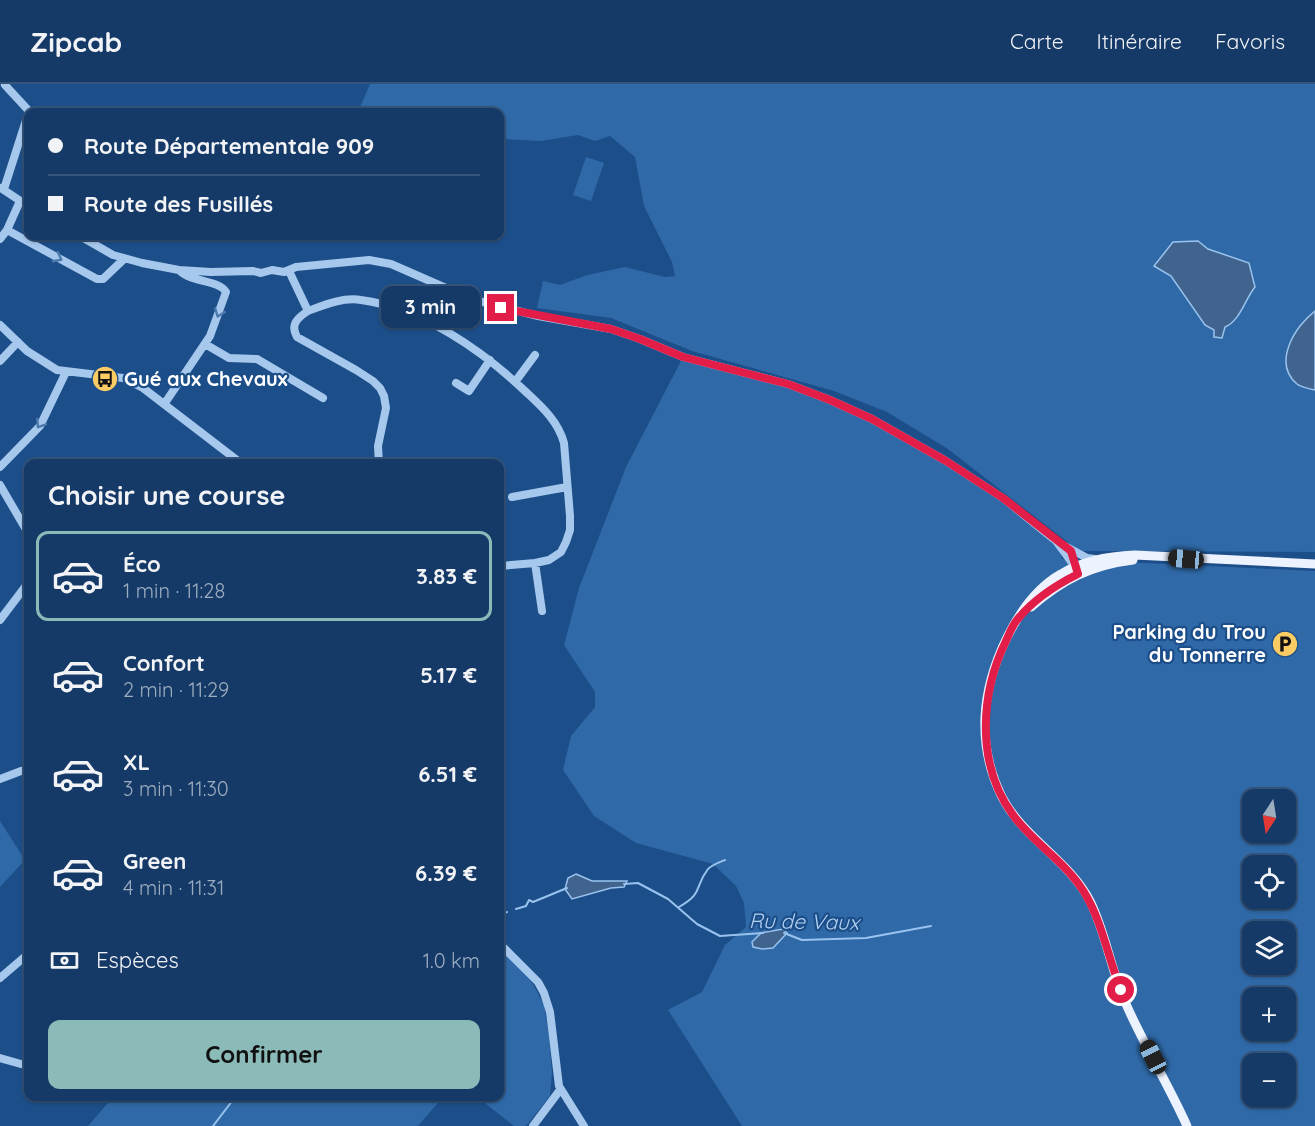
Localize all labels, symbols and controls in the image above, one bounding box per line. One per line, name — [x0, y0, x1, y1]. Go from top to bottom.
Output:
text: Zipcab — [30, 24, 122, 59]
text: Carte — [1010, 28, 1064, 54]
text: Itinéraire — [1097, 28, 1182, 54]
text: Favoris — [1215, 28, 1285, 54]
text: Route Départementale 909 — [84, 132, 374, 160]
text: Route des Fusillés — [84, 190, 273, 218]
one-way arrow — [52, 251, 62, 262]
callout: 3 min — [381, 287, 480, 329]
text: 3 min — [405, 294, 456, 319]
route end — [487, 294, 514, 321]
one-way arrow — [214, 307, 226, 318]
bus stop icon: Gué aux Chevaux — [90, 364, 120, 394]
place label: Gué aux Chevaux — [124, 366, 288, 391]
one-way arrow — [36, 417, 47, 428]
text: Choisir une course — [48, 478, 285, 512]
car — [1167, 548, 1205, 570]
icon: car — [51, 549, 105, 603]
text: Éco — [123, 550, 161, 578]
text: 3.83 € — [416, 562, 477, 590]
text: 1 min · 11:28 — [123, 578, 225, 603]
place label: Parking du Trou du Tonnerre — [1112, 619, 1266, 667]
parking icon: Parking du Trou du Tonnerre — [1270, 629, 1300, 659]
icon: car — [51, 648, 105, 702]
text: Confort — [123, 649, 205, 677]
text: 5.17 € — [420, 661, 477, 689]
text: 2 min · 11:29 — [123, 677, 229, 702]
icon: car — [51, 747, 105, 801]
text: XL — [123, 748, 150, 776]
text: 6.51 € — [418, 760, 477, 788]
text: 3 min · 11:30 — [123, 776, 229, 801]
north arrow — [1242, 789, 1296, 843]
map controls — [1242, 789, 1296, 1107]
icon: car — [51, 846, 105, 900]
text: Green — [123, 847, 186, 875]
button: locate — [1242, 855, 1296, 909]
text: 6.39 € — [415, 859, 477, 887]
text: 4 min · 11:31 — [123, 875, 224, 900]
water label: Ru de Vaux — [749, 907, 862, 935]
button: layers — [1242, 921, 1296, 975]
icon: cash — [48, 944, 81, 977]
text: Espèces — [96, 946, 179, 974]
text: 1.0 km — [423, 948, 480, 973]
route start — [1107, 976, 1134, 1003]
button: + — [1242, 987, 1296, 1041]
button: Confirmer — [48, 1020, 480, 1089]
car — [1137, 1037, 1169, 1077]
button: − — [1242, 1053, 1296, 1107]

